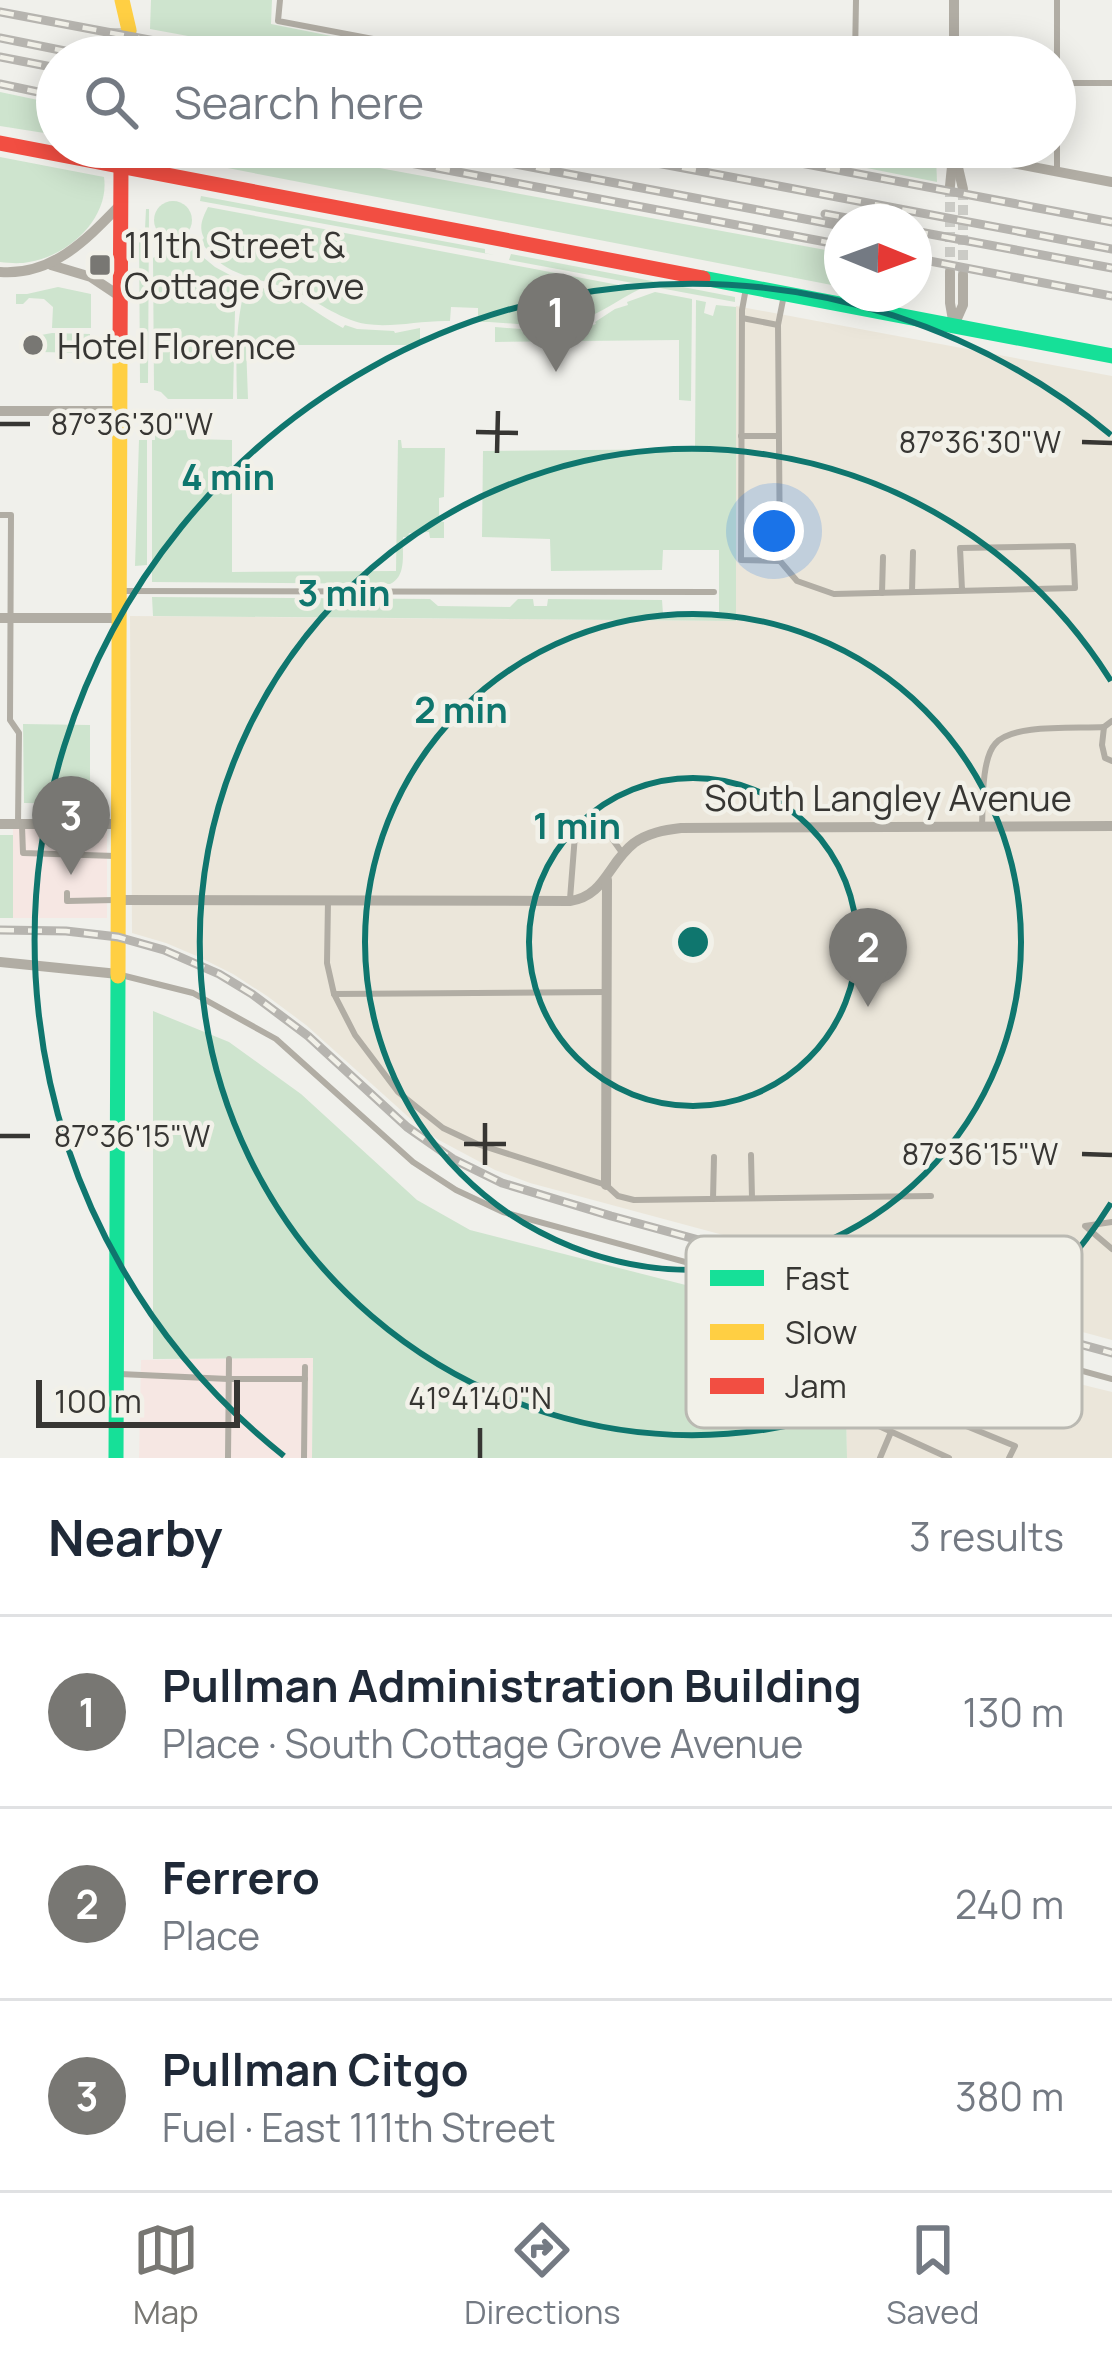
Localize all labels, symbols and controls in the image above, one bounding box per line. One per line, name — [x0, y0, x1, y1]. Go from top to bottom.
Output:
search box — [36, 36, 1076, 168]
icon: search — [78, 69, 144, 135]
text: Search here — [174, 71, 424, 133]
north arrow — [824, 204, 932, 312]
place label: 111th Street & Cottage Grove — [124, 220, 364, 310]
marker: 111th Street & Cottage Grove — [87, 252, 113, 278]
pin: 1 — [517, 273, 595, 372]
place label: Hotel Florence — [57, 321, 296, 370]
marker: Hotel Florence — [20, 332, 46, 358]
text: 87°36'30"W — [51, 403, 213, 444]
text: 87°36'30"W — [899, 421, 1061, 462]
text: 4 min — [181, 452, 275, 501]
your location — [744, 501, 804, 561]
text: 3 min — [297, 568, 391, 617]
text: 2 min — [414, 685, 508, 734]
street label: South Langley Avenue — [704, 773, 1072, 822]
pin: 3 — [32, 776, 110, 875]
text: 1 min — [533, 801, 621, 850]
pin: 2 — [829, 908, 907, 1007]
centre of rings — [672, 921, 714, 963]
text: 87°36'15"W — [54, 1115, 210, 1156]
text: 87°36'15"W — [902, 1133, 1058, 1174]
legend — [686, 1236, 1082, 1428]
text: Fast — [785, 1255, 850, 1300]
text: Slow — [785, 1309, 857, 1354]
text: Jam — [785, 1363, 847, 1408]
scale bar — [36, 1374, 240, 1427]
text: 41°41'40"N — [408, 1377, 552, 1418]
text: 100 m — [54, 1378, 142, 1423]
text: Nearby — [48, 1502, 223, 1571]
text: 3 results — [909, 1509, 1064, 1563]
text: Pullman Administration Building — [162, 1654, 862, 1716]
text: 1 — [78, 1685, 96, 1739]
text: 130 m — [963, 1685, 1064, 1739]
text: Place · South Cottage Grove Avenue — [162, 1716, 803, 1770]
text: Ferrero — [162, 1846, 320, 1908]
text: 2 — [75, 1877, 99, 1931]
text: 240 m — [955, 1877, 1064, 1931]
text: Place — [162, 1908, 260, 1962]
text: Pullman Citgo — [162, 2038, 469, 2100]
text: 3 — [76, 2069, 98, 2123]
text: 380 m — [955, 2069, 1064, 2123]
text: Fuel · East 111th Street — [162, 2100, 556, 2154]
tab: Map — [133, 2217, 199, 2334]
tab: Directions — [464, 2217, 621, 2334]
tab: Saved — [886, 2217, 979, 2334]

